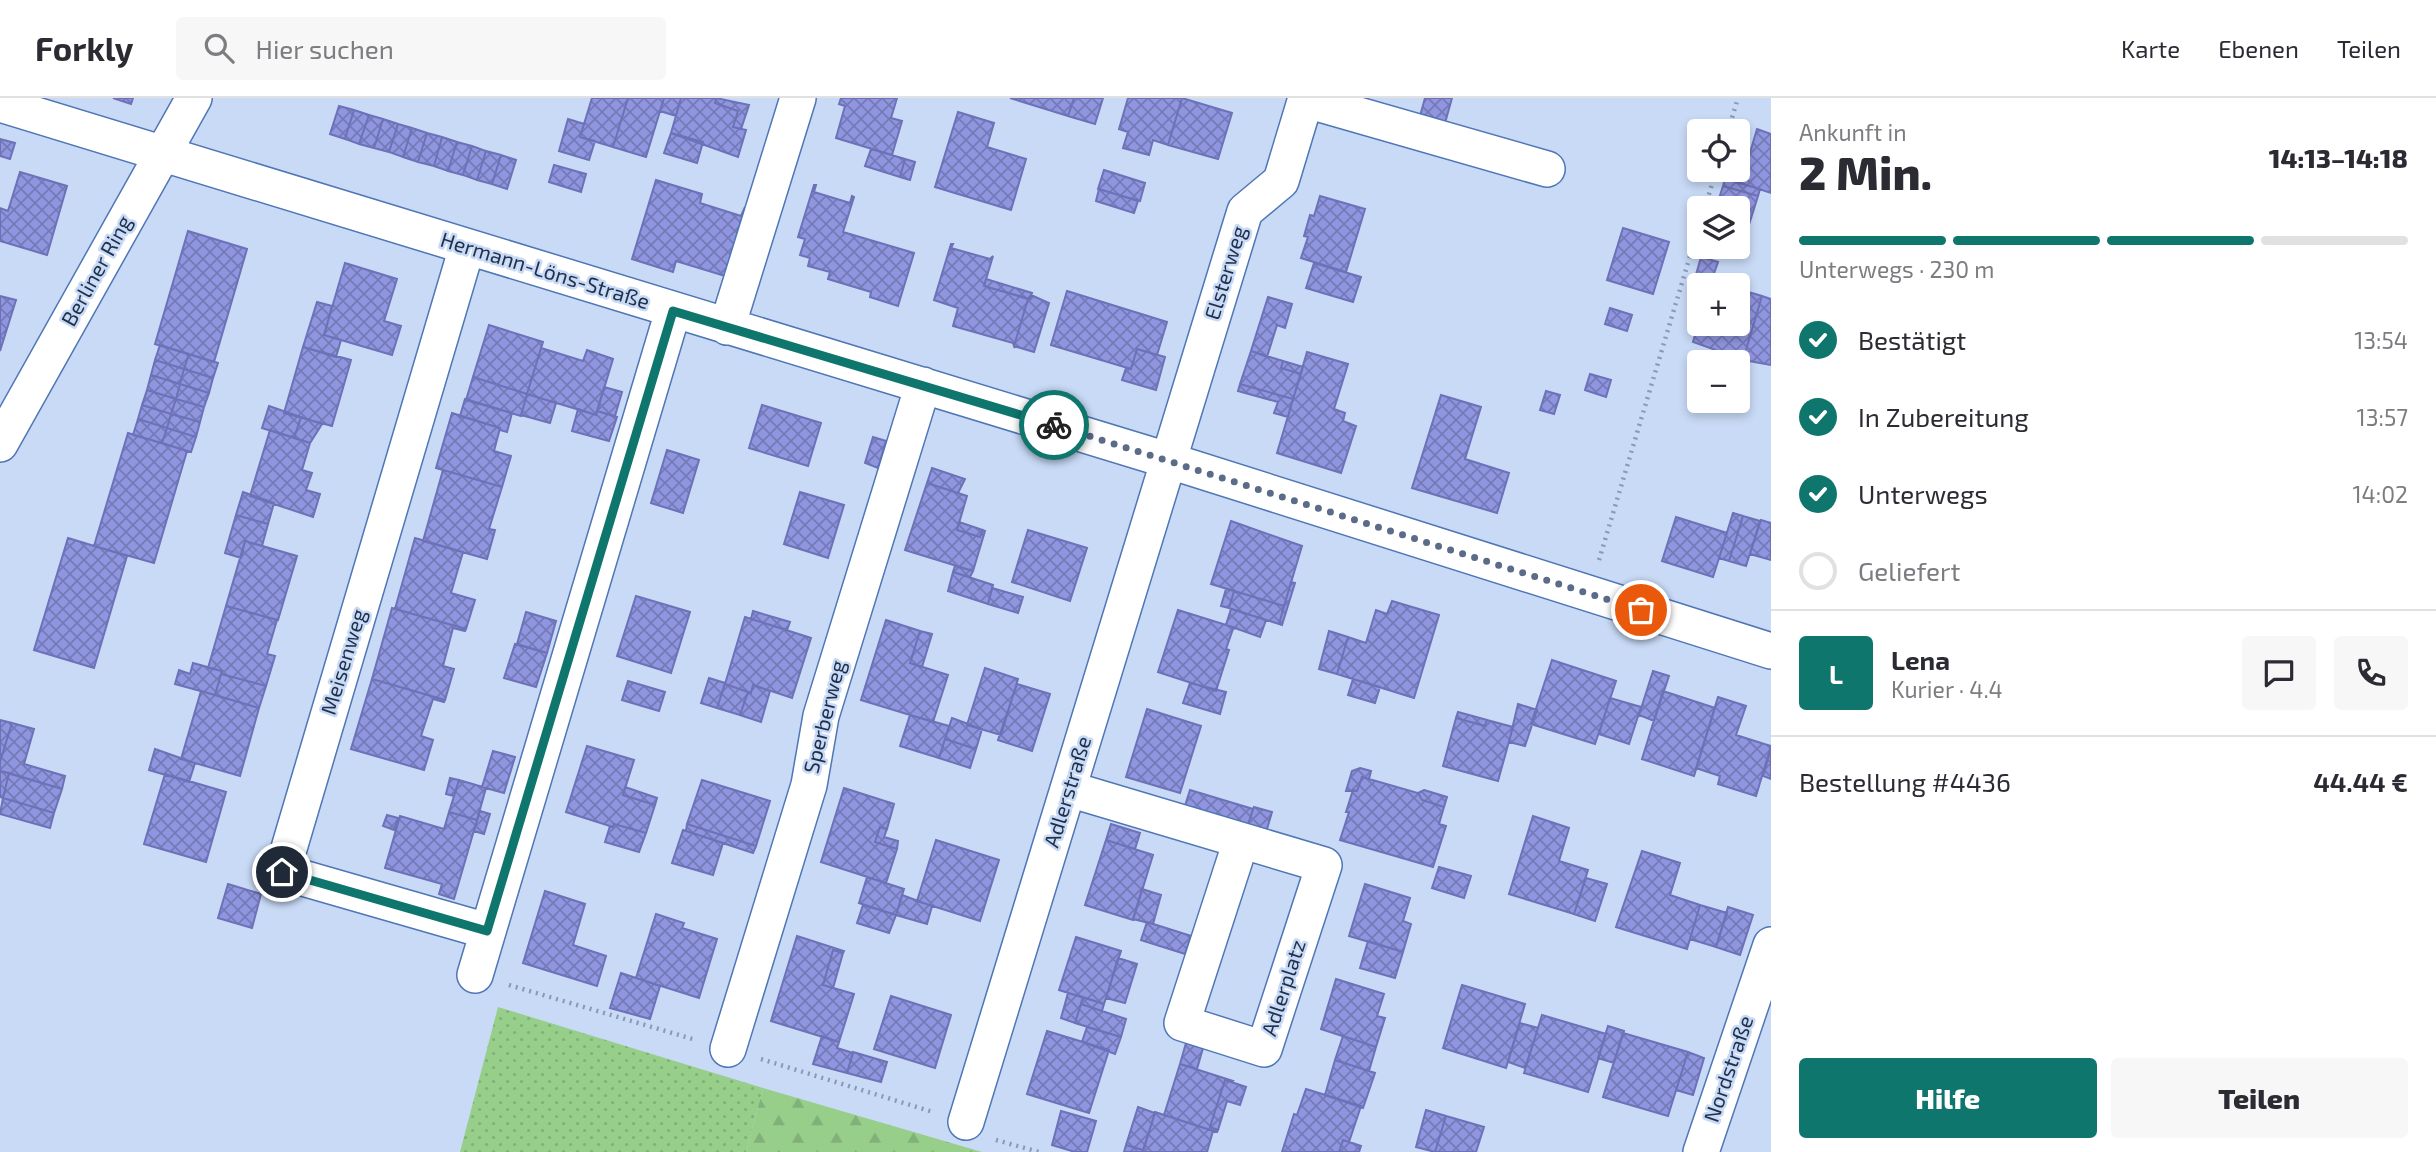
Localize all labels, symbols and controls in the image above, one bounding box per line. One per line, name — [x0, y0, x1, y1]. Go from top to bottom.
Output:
search box — [176, 17, 666, 80]
text: Forkly — [35, 28, 134, 68]
icon: search — [200, 29, 238, 67]
text: Hier suchen — [256, 33, 394, 64]
text: Karte — [2121, 34, 2180, 63]
text: Ebenen — [2218, 34, 2299, 63]
text: Teilen — [2337, 34, 2401, 63]
text: Ankunft in — [1799, 118, 1907, 146]
map controls — [1687, 119, 1750, 413]
button: locate — [1687, 119, 1750, 182]
text: 14:13–14:18 — [2269, 142, 2408, 173]
text: 2 Min. — [1799, 144, 1932, 199]
button: layers — [1687, 196, 1750, 259]
street label: Berliner Ring — [55, 210, 136, 330]
street label: Elsterweg — [1198, 222, 1251, 322]
street label: Hermann-Löns-Straße — [438, 226, 653, 313]
text: Unterwegs · 230 m — [1799, 255, 1994, 283]
button: + — [1687, 273, 1750, 336]
icon: check — [1799, 321, 1837, 359]
text: Bestätigt — [1858, 324, 1966, 355]
text: 13:54 — [2354, 326, 2408, 354]
button: − — [1687, 350, 1750, 413]
courier — [1019, 390, 1089, 460]
icon: check — [1799, 398, 1837, 436]
text: In Zubereitung — [1858, 401, 2029, 432]
text: 13:57 — [2357, 403, 2408, 431]
icon: bike — [1035, 406, 1073, 444]
icon: check — [1799, 475, 1837, 513]
text: Unterwegs — [1858, 478, 1988, 509]
text: 14:02 — [2352, 480, 2408, 508]
text: Geliefert — [1858, 555, 1960, 586]
pin — [1611, 580, 1671, 640]
icon: bag — [1622, 591, 1660, 629]
street label: Meisenweg — [315, 605, 371, 717]
button: chat — [2242, 636, 2316, 710]
button: phone — [2334, 636, 2408, 710]
text: Lena — [1891, 644, 1950, 675]
street label: Sperberweg — [797, 657, 850, 776]
text: L — [1829, 658, 1843, 689]
text: Kurier · 4.4 — [1891, 675, 2003, 703]
street label: Adlerstraße — [1038, 733, 1095, 850]
text: Bestellung #4436 — [1799, 766, 2011, 797]
text: 44.44 € — [2313, 766, 2408, 797]
pin — [252, 842, 312, 902]
icon: home — [263, 853, 301, 891]
street label: Adlerplatz — [1255, 936, 1310, 1039]
street label: Nordstraße — [1698, 1012, 1757, 1125]
button: Hilfe — [1799, 1058, 2097, 1138]
button: Teilen — [2111, 1058, 2408, 1138]

